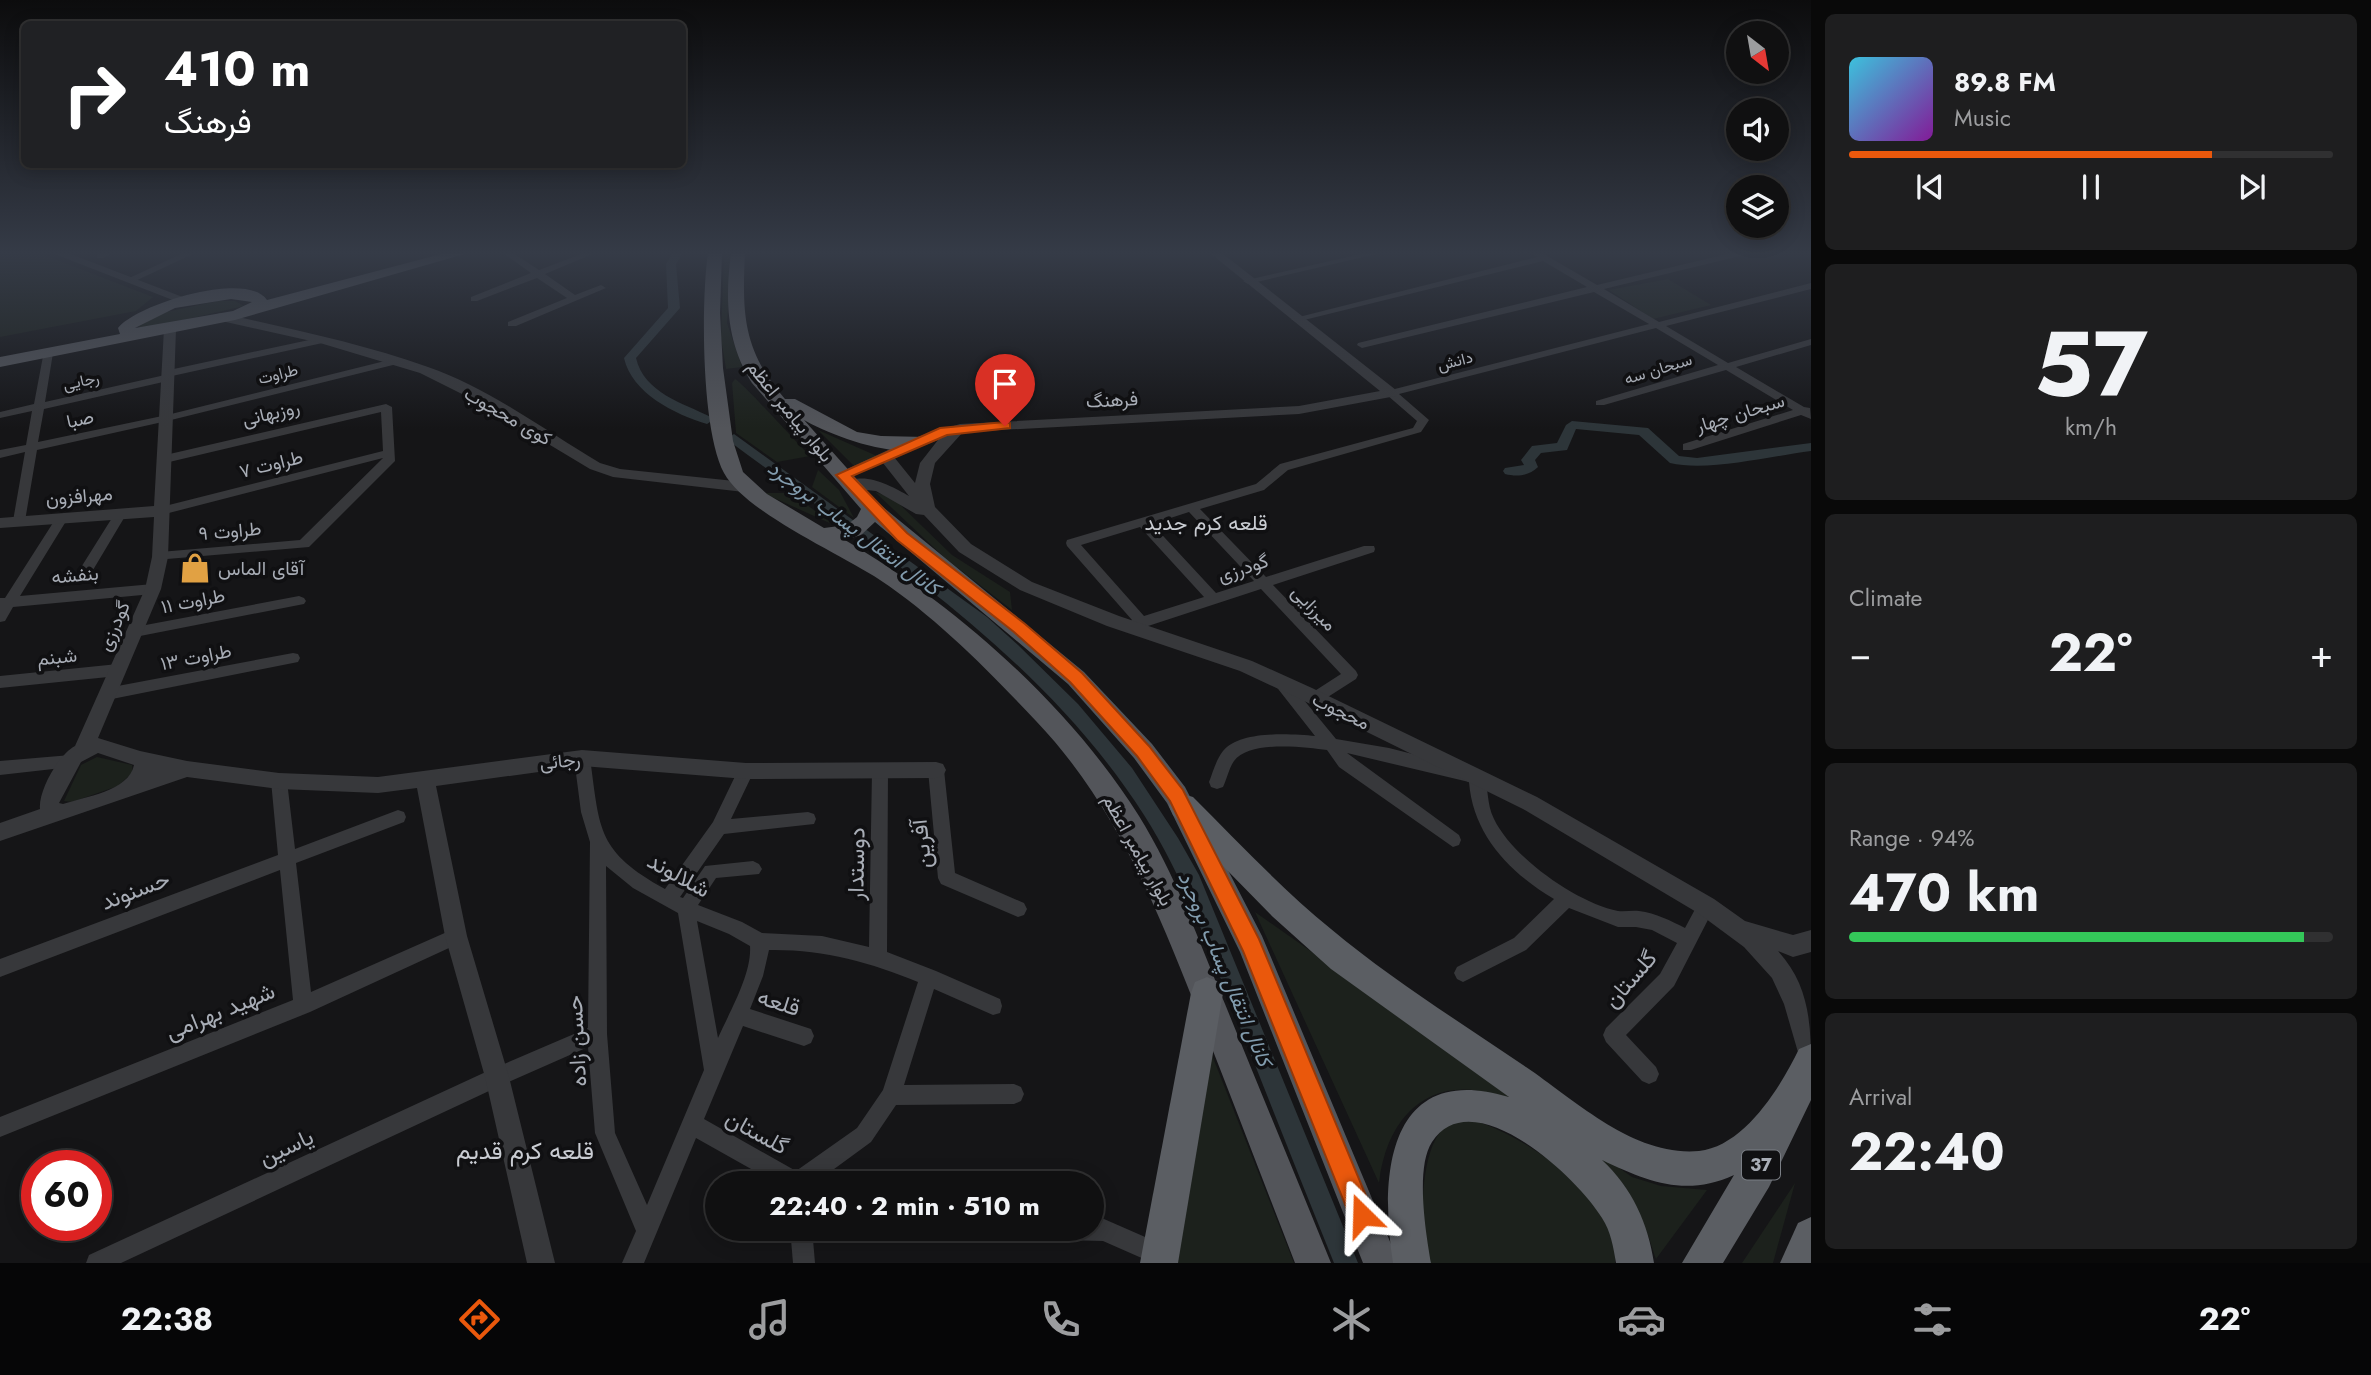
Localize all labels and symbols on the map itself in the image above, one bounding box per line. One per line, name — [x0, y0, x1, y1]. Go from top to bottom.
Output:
north arrow — [1726, 21, 1788, 84]
street label: دانش — [1435, 346, 1475, 376]
street label: سبحان سه — [1621, 348, 1695, 390]
street label: بلوار پیامبر اعظم — [740, 354, 840, 468]
pin — [975, 354, 1035, 426]
street label: طراوت — [256, 358, 300, 390]
street label: رجایی — [61, 366, 101, 396]
street label: کوی محجوب — [459, 380, 557, 452]
street label: فرهنگ — [1085, 385, 1139, 415]
street label: سبحان چهار — [1691, 387, 1788, 440]
street label: روزبهانی — [239, 393, 303, 433]
street label: صبا — [64, 403, 96, 435]
street label: طراوت ۷ — [236, 443, 306, 485]
water label: کانال انتقال پساب بروجرد — [762, 453, 949, 605]
street label: مهرافزون — [44, 480, 114, 512]
district label: قلعه کرم جدید — [1144, 508, 1268, 538]
street label: طراوت ۹ — [198, 515, 262, 547]
street label: گودرزی — [1214, 547, 1272, 589]
shop icon: آقای الماس — [178, 551, 212, 585]
place label: آقای الماس — [218, 555, 306, 582]
street label: بنفشه — [50, 559, 100, 591]
street label: میرزایی — [1285, 579, 1343, 637]
street label: طراوت ۱۱ — [159, 582, 227, 620]
street label: گودرزی — [91, 597, 137, 655]
street label: طراوت ۱۳ — [158, 637, 234, 677]
street label: شبنم — [36, 641, 78, 673]
street label: محجوب — [1308, 685, 1374, 737]
street label: رجائی — [538, 746, 582, 776]
street label: بلوار پیامبر اعظم — [1096, 789, 1180, 911]
street label: آفرین — [901, 816, 940, 870]
street label: دوستدار — [838, 827, 874, 902]
street label: شلالوند — [641, 844, 717, 906]
street label: حسنوند — [95, 861, 175, 919]
water label: کانال انتقال پساب بروجرد — [1170, 867, 1281, 1074]
street label: گلستان — [1595, 942, 1665, 1016]
street label: شهید بهرامی — [160, 974, 280, 1048]
street label: قلعه — [753, 979, 805, 1025]
street label: حسن زاده — [557, 994, 595, 1088]
street label: گلستان — [719, 1101, 795, 1163]
street label: یاسین — [253, 1120, 319, 1174]
district label: قلعه کرم قدیم — [456, 1133, 594, 1168]
speed limit sign: 60 — [21, 1150, 112, 1241]
road number: 37 — [1742, 1150, 1780, 1180]
position arrow — [1325, 1178, 1399, 1252]

